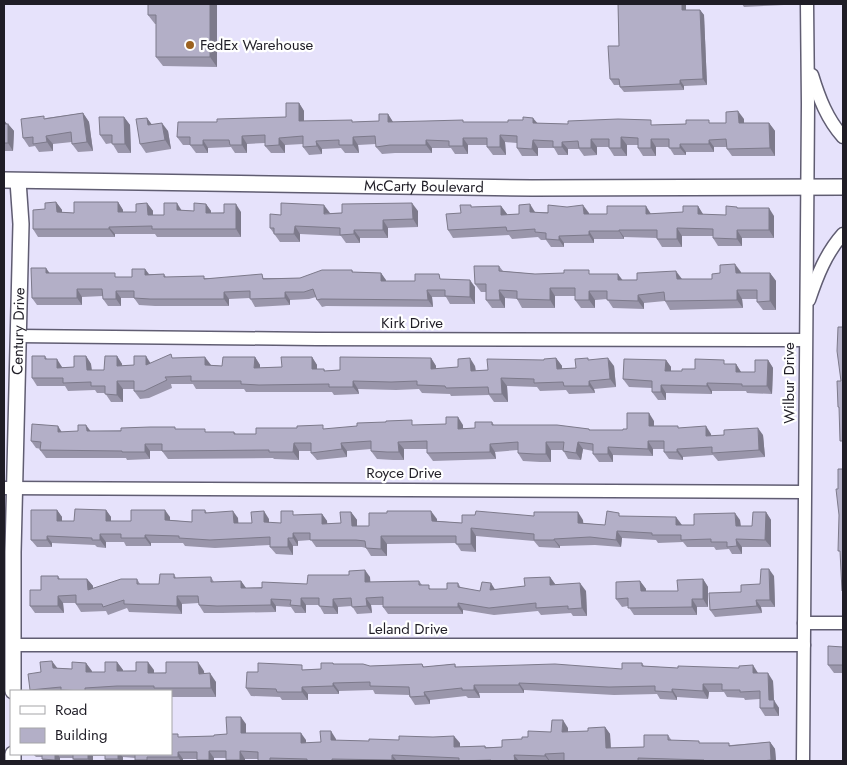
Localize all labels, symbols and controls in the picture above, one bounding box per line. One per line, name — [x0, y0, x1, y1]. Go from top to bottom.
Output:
place label: FedEx Warehouse — [200, 34, 314, 56]
marker: FedEx Warehouse — [184, 39, 196, 51]
street label: McCarty Boulevard — [364, 174, 484, 198]
street label: Century Drive — [6, 287, 30, 375]
street label: Kirk Drive — [381, 312, 443, 334]
street label: Wilbur Drive — [778, 342, 800, 424]
street label: Royce Drive — [366, 462, 442, 484]
street label: Leland Drive — [368, 618, 448, 640]
legend — [10, 690, 172, 755]
text: Road — [55, 699, 87, 721]
text: Building — [55, 724, 107, 746]

